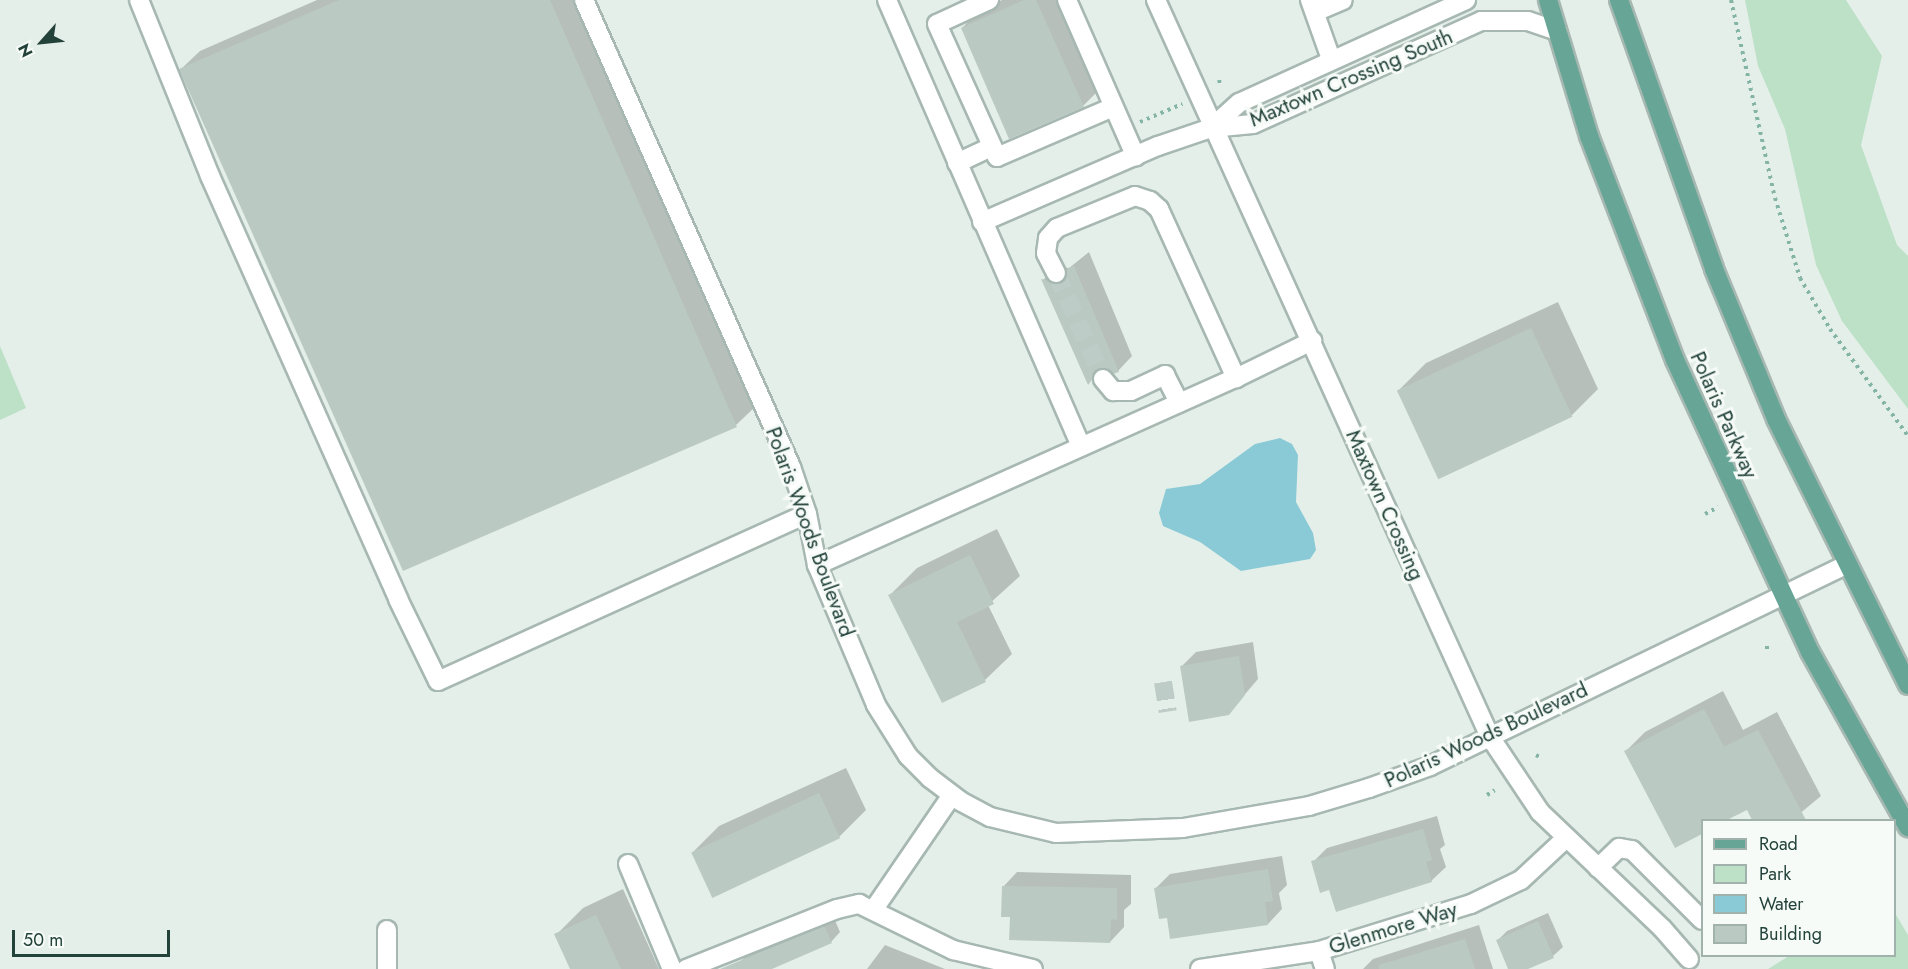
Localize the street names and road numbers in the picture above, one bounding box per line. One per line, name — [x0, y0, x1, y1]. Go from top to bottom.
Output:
street label: Maxtown Crossing South — [1246, 24, 1456, 132]
street label: Polaris Parkway — [1685, 348, 1763, 482]
street label: Polaris Woods Boulevard — [760, 424, 860, 640]
street label: Maxtown Crossing — [1341, 426, 1429, 584]
street label: Polaris Woods Boulevard — [1380, 677, 1592, 793]
street label: Glenmore Way — [1326, 897, 1460, 959]

